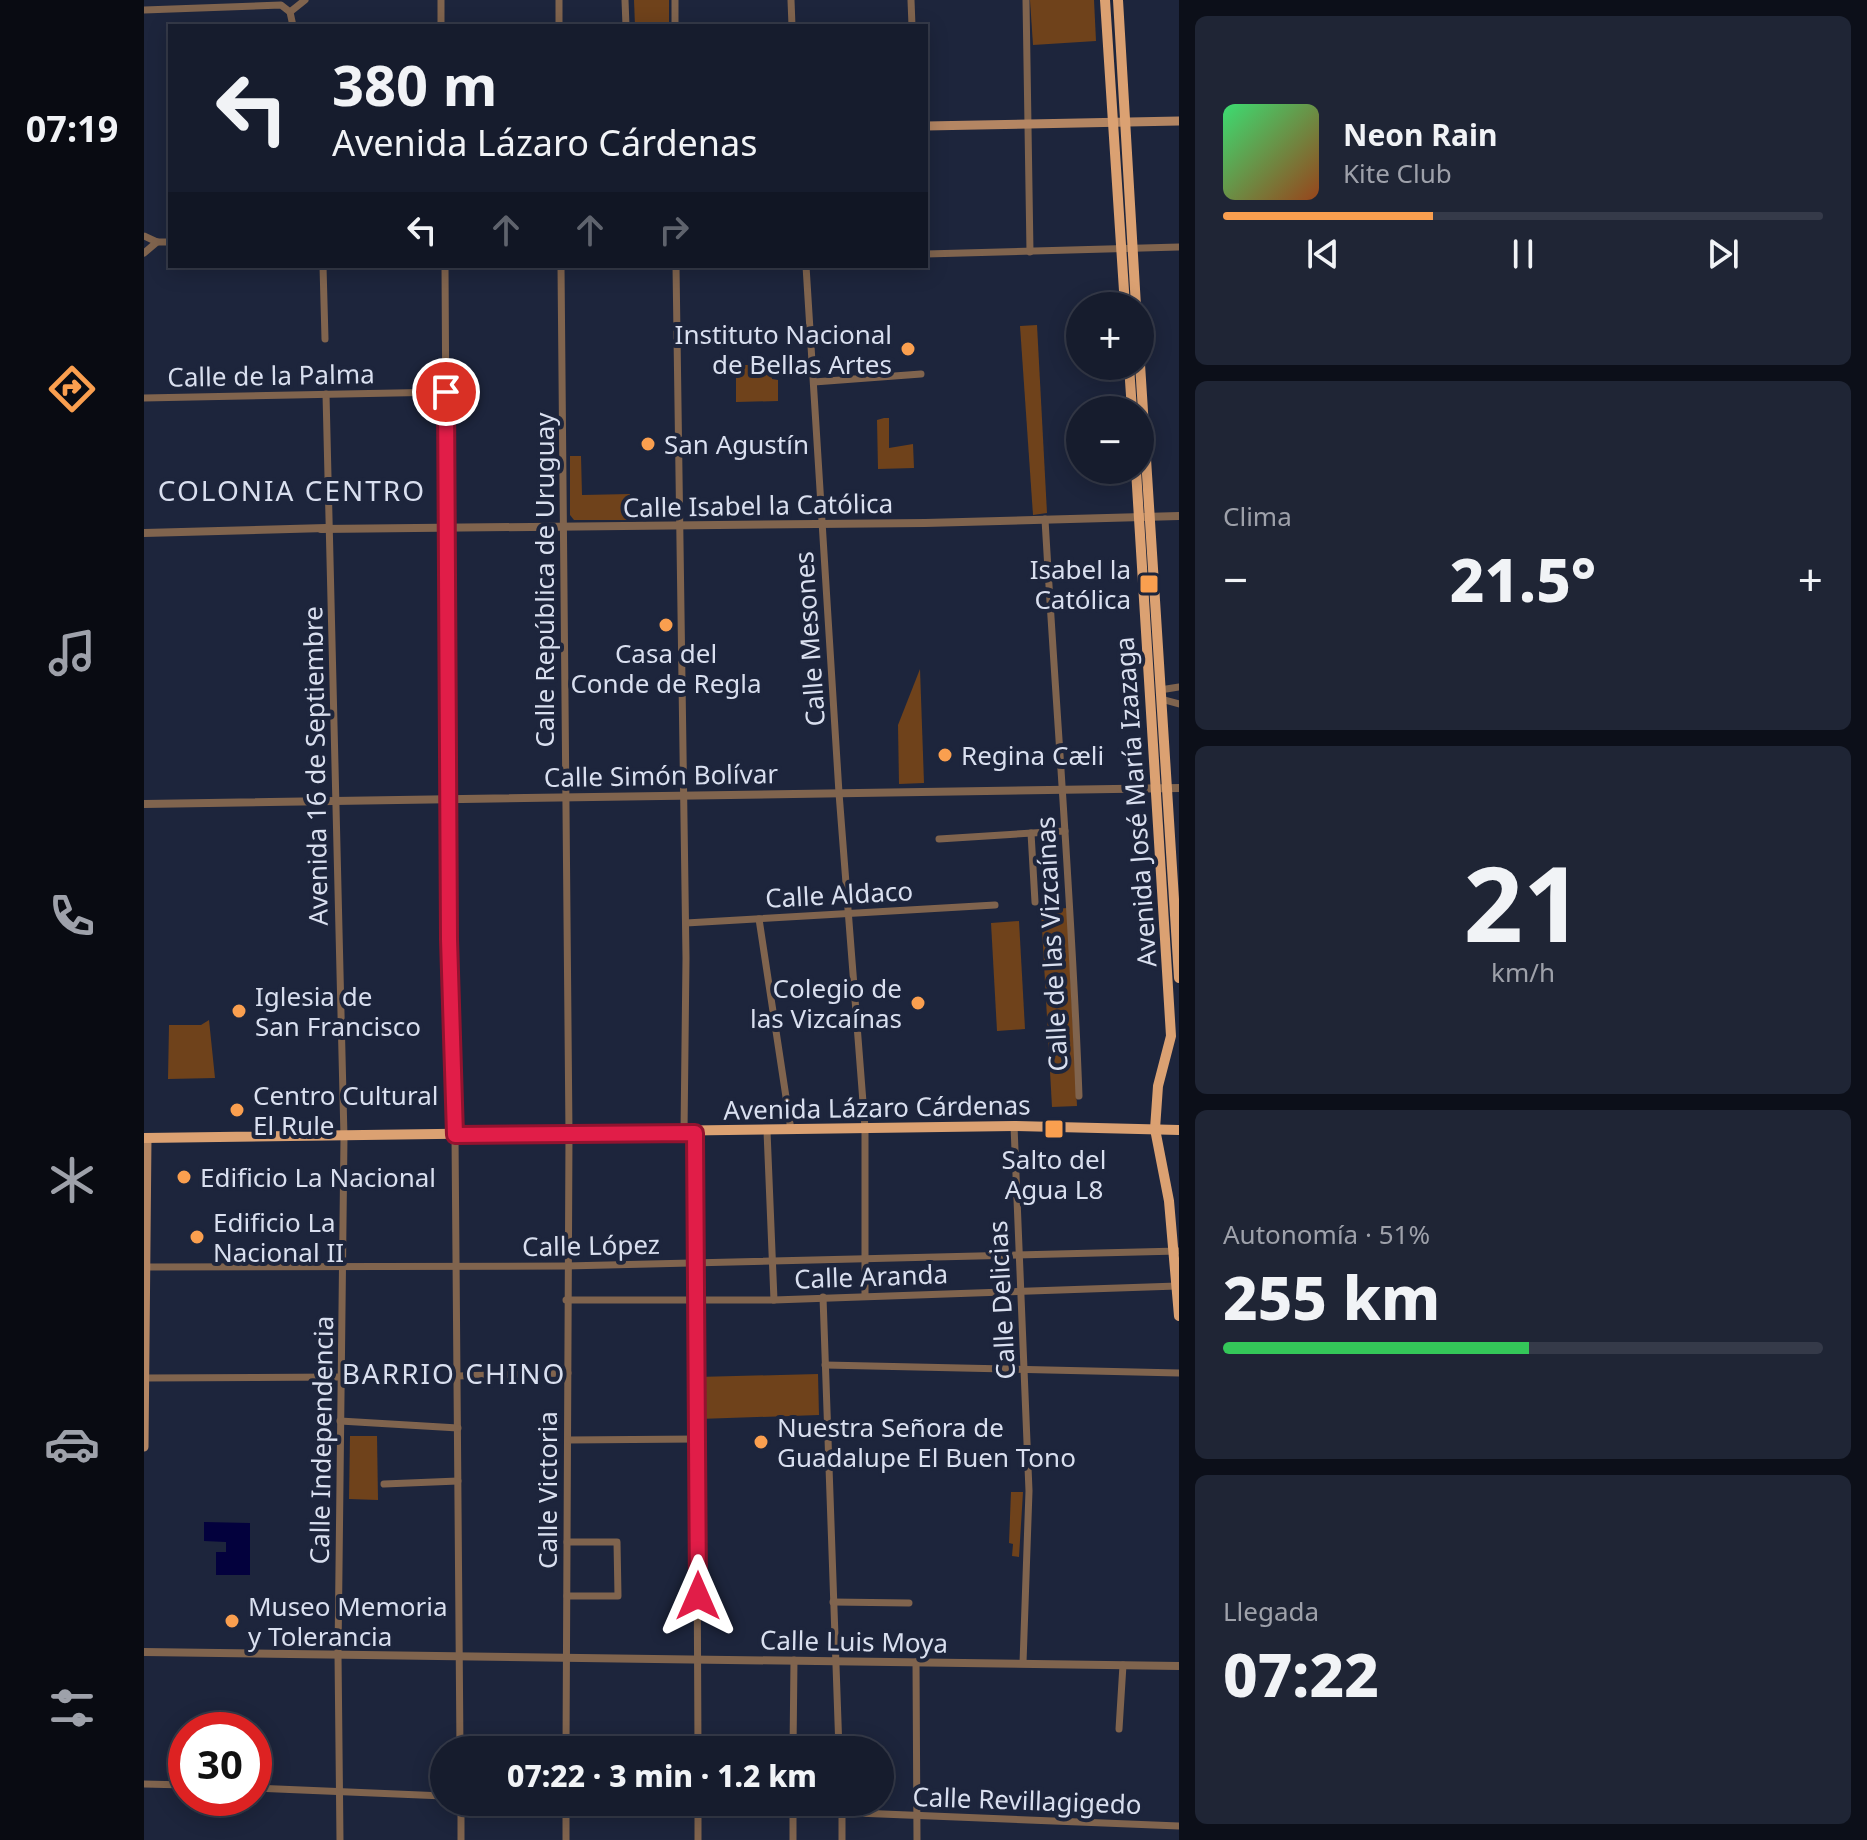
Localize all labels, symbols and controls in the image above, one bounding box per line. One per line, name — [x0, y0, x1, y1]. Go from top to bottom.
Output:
text: 380 m — [332, 46, 497, 122]
icon: left — [200, 56, 304, 160]
text: 07:19 — [26, 104, 118, 153]
text: Neon Rain — [1343, 114, 1497, 155]
text: Avenida Lázaro Cárdenas — [332, 118, 758, 167]
text: Kite Club — [1343, 155, 1452, 191]
icon: left — [400, 208, 444, 252]
icon: ahead — [484, 208, 528, 252]
icon: ahead — [568, 208, 612, 252]
icon: right — [652, 208, 696, 252]
icon: previous — [1301, 232, 1345, 276]
icon: pause — [1501, 232, 1545, 276]
icon: next — [1701, 232, 1745, 276]
map controls — [1066, 292, 1154, 484]
button: + — [1066, 292, 1154, 380]
place label: Instituto Nacional de Bellas Artes — [675, 316, 892, 382]
marker: Instituto Nacional de Bellas Artes — [899, 340, 917, 358]
street label: Calle de la Palma — [167, 355, 375, 395]
pin — [412, 358, 480, 426]
icon: directions — [44, 361, 100, 417]
icon: arrive — [424, 370, 468, 414]
button: − — [1066, 396, 1154, 484]
street label: Calle República de Uruguay — [526, 412, 562, 748]
place label: San Agustín — [664, 426, 809, 462]
marker: San Agustín — [639, 435, 657, 453]
district label: COLONIA CENTRO — [158, 471, 426, 509]
street label: Calle Isabel la Católica — [622, 485, 894, 525]
text: Clima — [1223, 498, 1292, 534]
text: 21.5° — [1450, 538, 1596, 620]
text: − — [1223, 549, 1248, 609]
text: + — [1798, 549, 1823, 609]
street label: Calle Mesones — [785, 550, 833, 728]
place label: Isabel la Católica — [1030, 551, 1131, 617]
marker: Isabel la Católica — [1138, 573, 1160, 595]
street label: Avenida 16 de Septiembre — [294, 606, 336, 926]
marker: Casa del Conde de Regla — [657, 616, 675, 634]
icon: music — [44, 625, 100, 681]
place label: Casa del Conde de Regla — [570, 635, 762, 701]
street label: Avenida José María Izazaga — [1105, 636, 1165, 968]
place label: Regina Cæli — [961, 737, 1104, 773]
marker: Regina Cæli — [936, 746, 954, 764]
street label: Calle Simón Bolívar — [544, 755, 779, 795]
street label: Calle de las Vizcaínas — [1026, 816, 1076, 1072]
text: 21 — [1464, 831, 1582, 972]
street label: Calle Aldaco — [764, 872, 914, 916]
icon: phone — [44, 888, 100, 944]
text: km/h — [1491, 954, 1555, 990]
place label: Colegio de las Vizcaínas — [750, 970, 902, 1036]
place label: Iglesia de San Francisco — [255, 978, 421, 1044]
marker: Colegio de las Vizcaínas — [909, 994, 927, 1012]
marker: Iglesia de San Francisco — [230, 1002, 248, 1020]
place label: Centro Cultural El Rule — [253, 1077, 438, 1143]
street label: Avenida Lázaro Cárdenas — [723, 1086, 1031, 1128]
marker: Centro Cultural El Rule — [228, 1101, 246, 1119]
marker: Salto del Agua L8 — [1043, 1118, 1065, 1140]
place label: Salto del Agua L8 — [1002, 1141, 1106, 1207]
icon: climate — [44, 1152, 100, 1208]
place label: Edificio La Nacional — [200, 1159, 436, 1195]
marker: Edificio La Nacional — [175, 1168, 193, 1186]
place label: Edificio La Nacional II — [213, 1204, 344, 1270]
text: Autonomía · 51% — [1223, 1216, 1430, 1252]
street label: Calle Delicias — [979, 1220, 1023, 1380]
street label: Calle López — [522, 1226, 660, 1264]
marker: Edificio La Nacional II — [188, 1228, 206, 1246]
street label: Calle Aranda — [793, 1255, 949, 1297]
text: 255 km — [1223, 1256, 1440, 1338]
street label: Calle Independencia — [301, 1315, 341, 1565]
district label: BARRIO CHINO — [342, 1354, 566, 1392]
place label: Nuestra Señora de Guadalupe El Buen Tono — [777, 1409, 1076, 1475]
street label: Calle Victoria — [529, 1411, 565, 1569]
icon: car — [44, 1416, 100, 1472]
marker: Nuestra Señora de Guadalupe El Buen Tono — [752, 1433, 770, 1451]
position arrow — [656, 1554, 740, 1638]
place label: Museo Memoria y Tolerancia — [248, 1588, 448, 1654]
text: Llegada — [1223, 1593, 1319, 1629]
marker: Museo Memoria y Tolerancia — [223, 1612, 241, 1630]
street label: Calle Luis Moya — [760, 1621, 948, 1661]
text: 07:22 — [1223, 1633, 1379, 1715]
icon: filters — [44, 1680, 100, 1736]
speed limit sign: 30 — [168, 1712, 272, 1816]
text: 07:22 · 3 min · 1.2 km — [507, 1755, 817, 1796]
street label: Calle Revillagigedo — [912, 1778, 1142, 1822]

